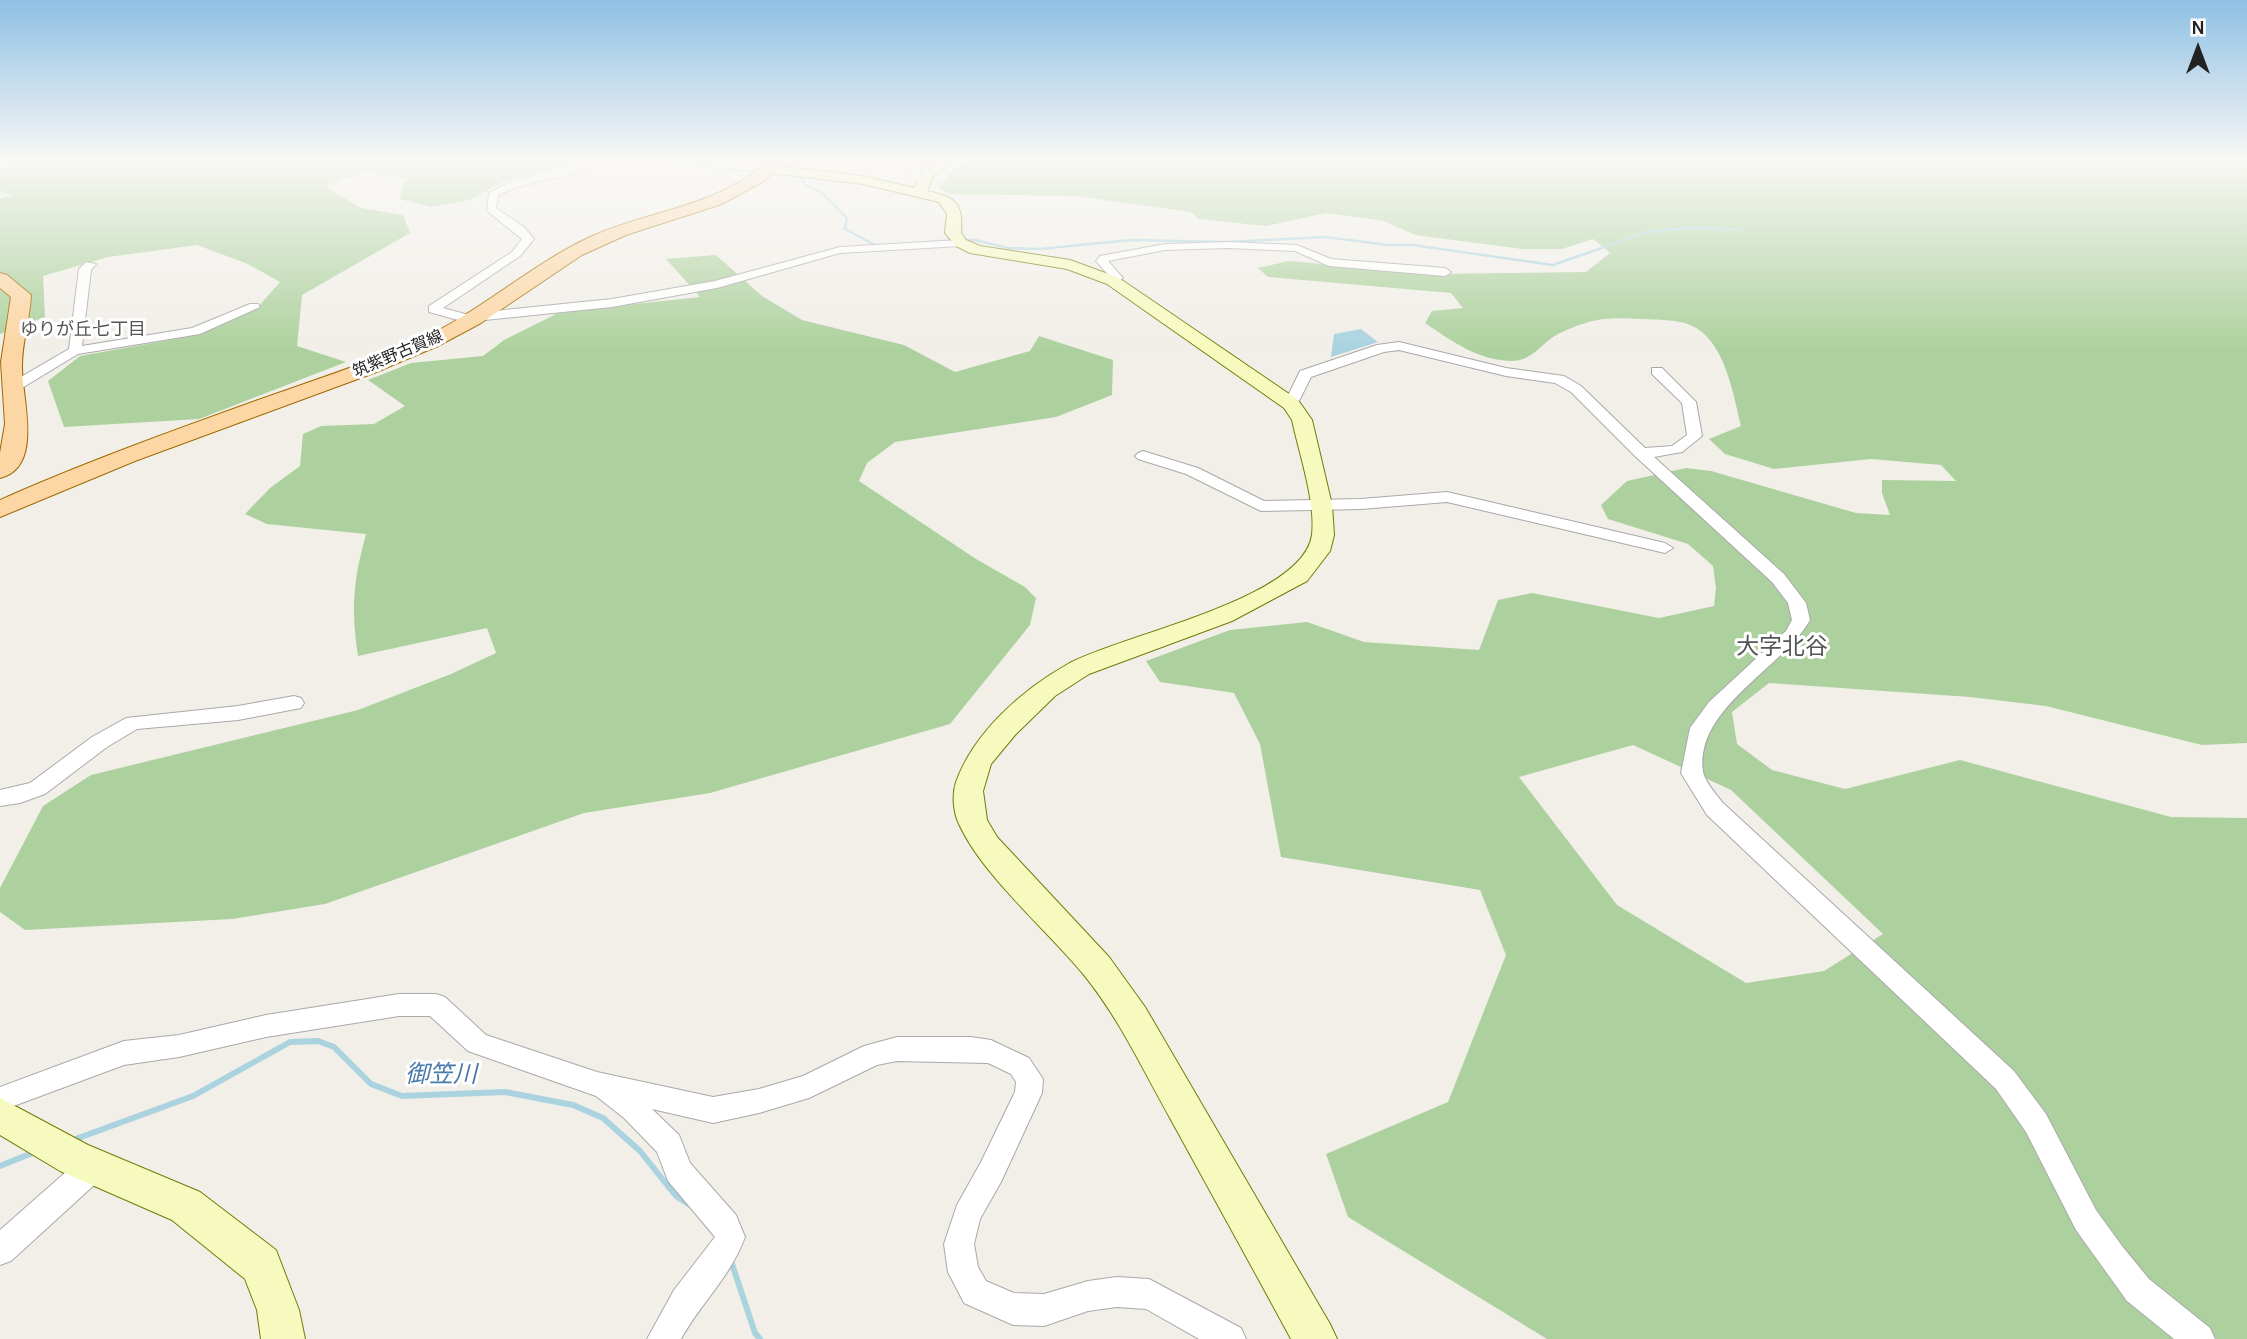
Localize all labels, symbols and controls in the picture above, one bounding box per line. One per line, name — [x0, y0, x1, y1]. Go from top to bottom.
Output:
north arrow — [2163, 14, 2233, 84]
text: N — [2191, 17, 2205, 39]
district label: ゆりが丘七丁目 — [20, 319, 146, 341]
street label: 筑紫野古賀線 — [350, 326, 446, 382]
district label: 大字北谷 — [1736, 633, 1828, 661]
water label: 御笠川 — [405, 1061, 477, 1089]

